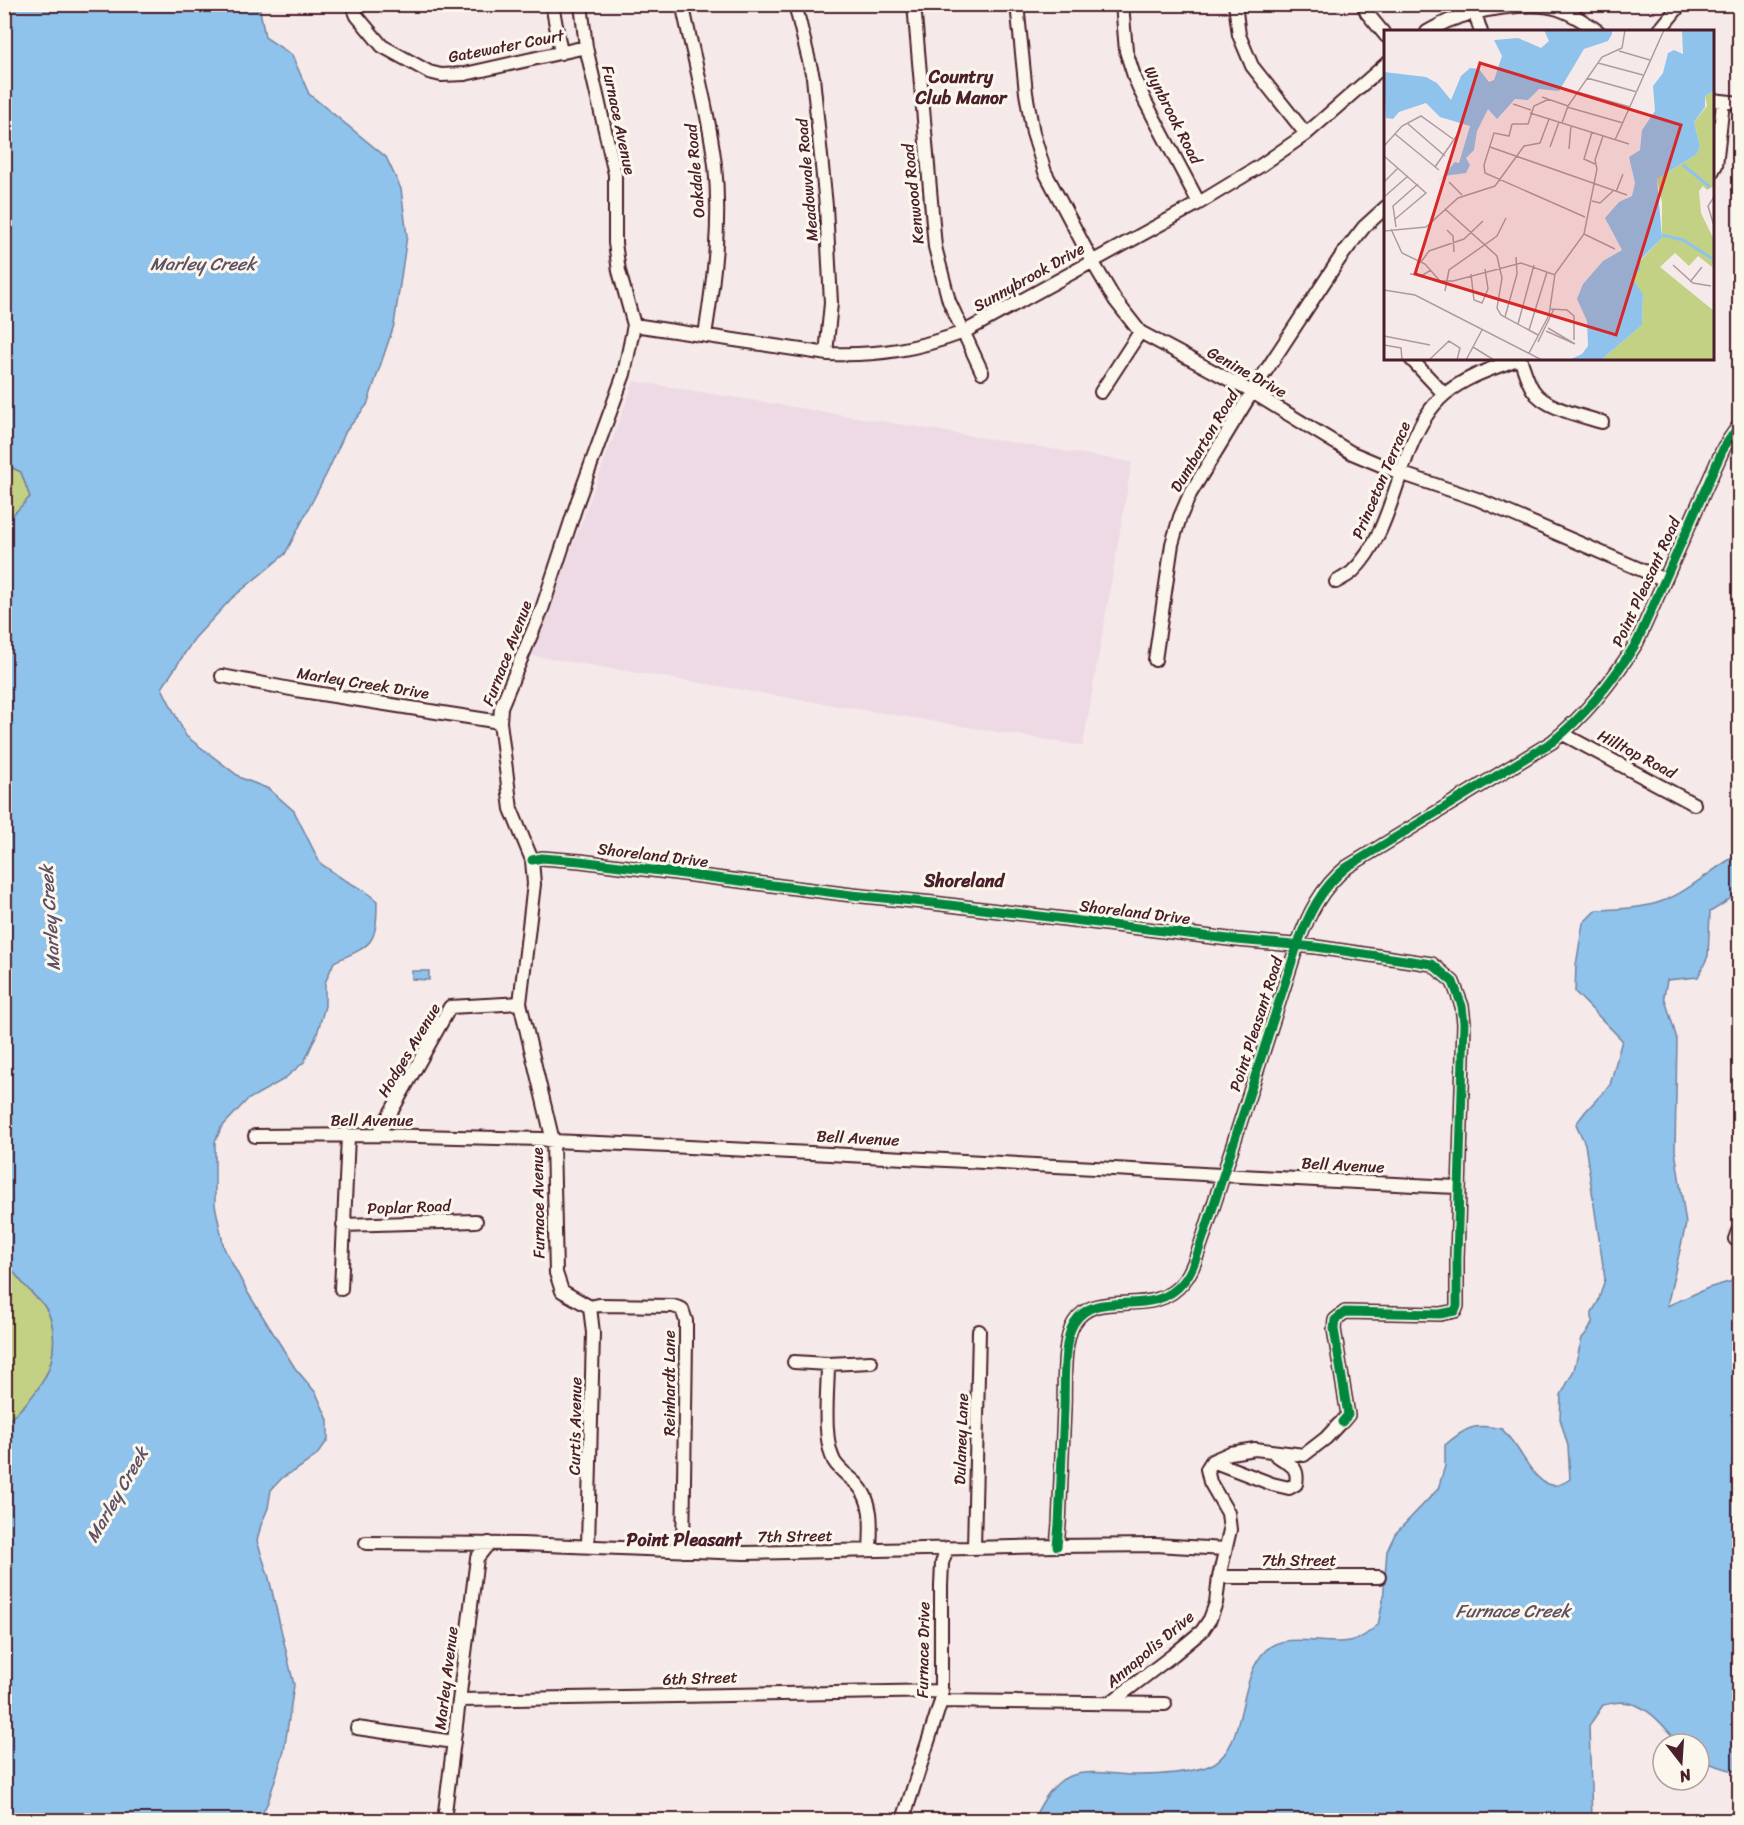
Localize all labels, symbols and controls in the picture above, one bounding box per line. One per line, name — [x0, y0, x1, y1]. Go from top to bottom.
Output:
street label: Gatewater Court — [446, 20, 567, 71]
inset map — [1384, 30, 1714, 360]
district label: Country Club Manor — [915, 61, 1008, 114]
street label: Wynbrook Road — [1136, 61, 1211, 171]
street label: Furnace Avenue — [593, 62, 645, 178]
street label: Meadowvale Road — [787, 116, 827, 243]
street label: Oakdale Road — [676, 121, 714, 219]
street label: Kenwood Road — [893, 141, 933, 246]
street label: Sunnybrook Drive — [968, 234, 1090, 320]
water label: Marley Creek — [150, 248, 258, 280]
street label: Genine Drive — [1202, 338, 1292, 406]
street label: Dumbarton Road — [1162, 383, 1247, 498]
street label: Princeton Terrace — [1343, 416, 1419, 544]
street label: Point Pleasant Road — [1603, 511, 1689, 652]
street label: Furnace Avenue — [473, 596, 541, 710]
street label: Marley Creek Drive — [295, 658, 432, 708]
street label: Hilltop Road — [1592, 721, 1683, 788]
street label: Shoreland Drive — [596, 834, 710, 876]
water label: Marley Creek — [30, 862, 70, 972]
district label: Shoreland — [923, 865, 1005, 897]
street label: Shoreland Drive — [1078, 891, 1192, 933]
street label: Point Pleasant Road — [1221, 951, 1292, 1095]
street label: Hodges Avenue — [369, 997, 449, 1103]
street label: Bell Avenue — [330, 1106, 414, 1135]
street label: Bell Avenue — [816, 1121, 900, 1155]
street label: Furnace Avenue — [523, 1147, 553, 1259]
street label: Bell Avenue — [1301, 1148, 1385, 1182]
street label: Poplar Road — [367, 1191, 453, 1223]
street label: Reinhardt Lane — [655, 1330, 684, 1436]
street label: Curtis Avenue — [560, 1377, 590, 1475]
street label: Dulaney Lane — [945, 1393, 977, 1485]
water label: Marley Creek — [77, 1439, 158, 1549]
street label: 7th Street — [757, 1521, 833, 1551]
district label: Point Pleasant — [627, 1524, 743, 1556]
street label: 7th Street — [1261, 1546, 1337, 1575]
water label: Furnace Creek — [1456, 1595, 1573, 1627]
street label: Furnace Drive — [908, 1601, 938, 1699]
street label: Annapolis Drive — [1098, 1603, 1201, 1696]
street label: Marley Avenue — [425, 1625, 467, 1731]
street label: 6th Street — [662, 1662, 738, 1694]
north arrow — [1651, 1732, 1711, 1792]
text: N — [1675, 1760, 1696, 1792]

